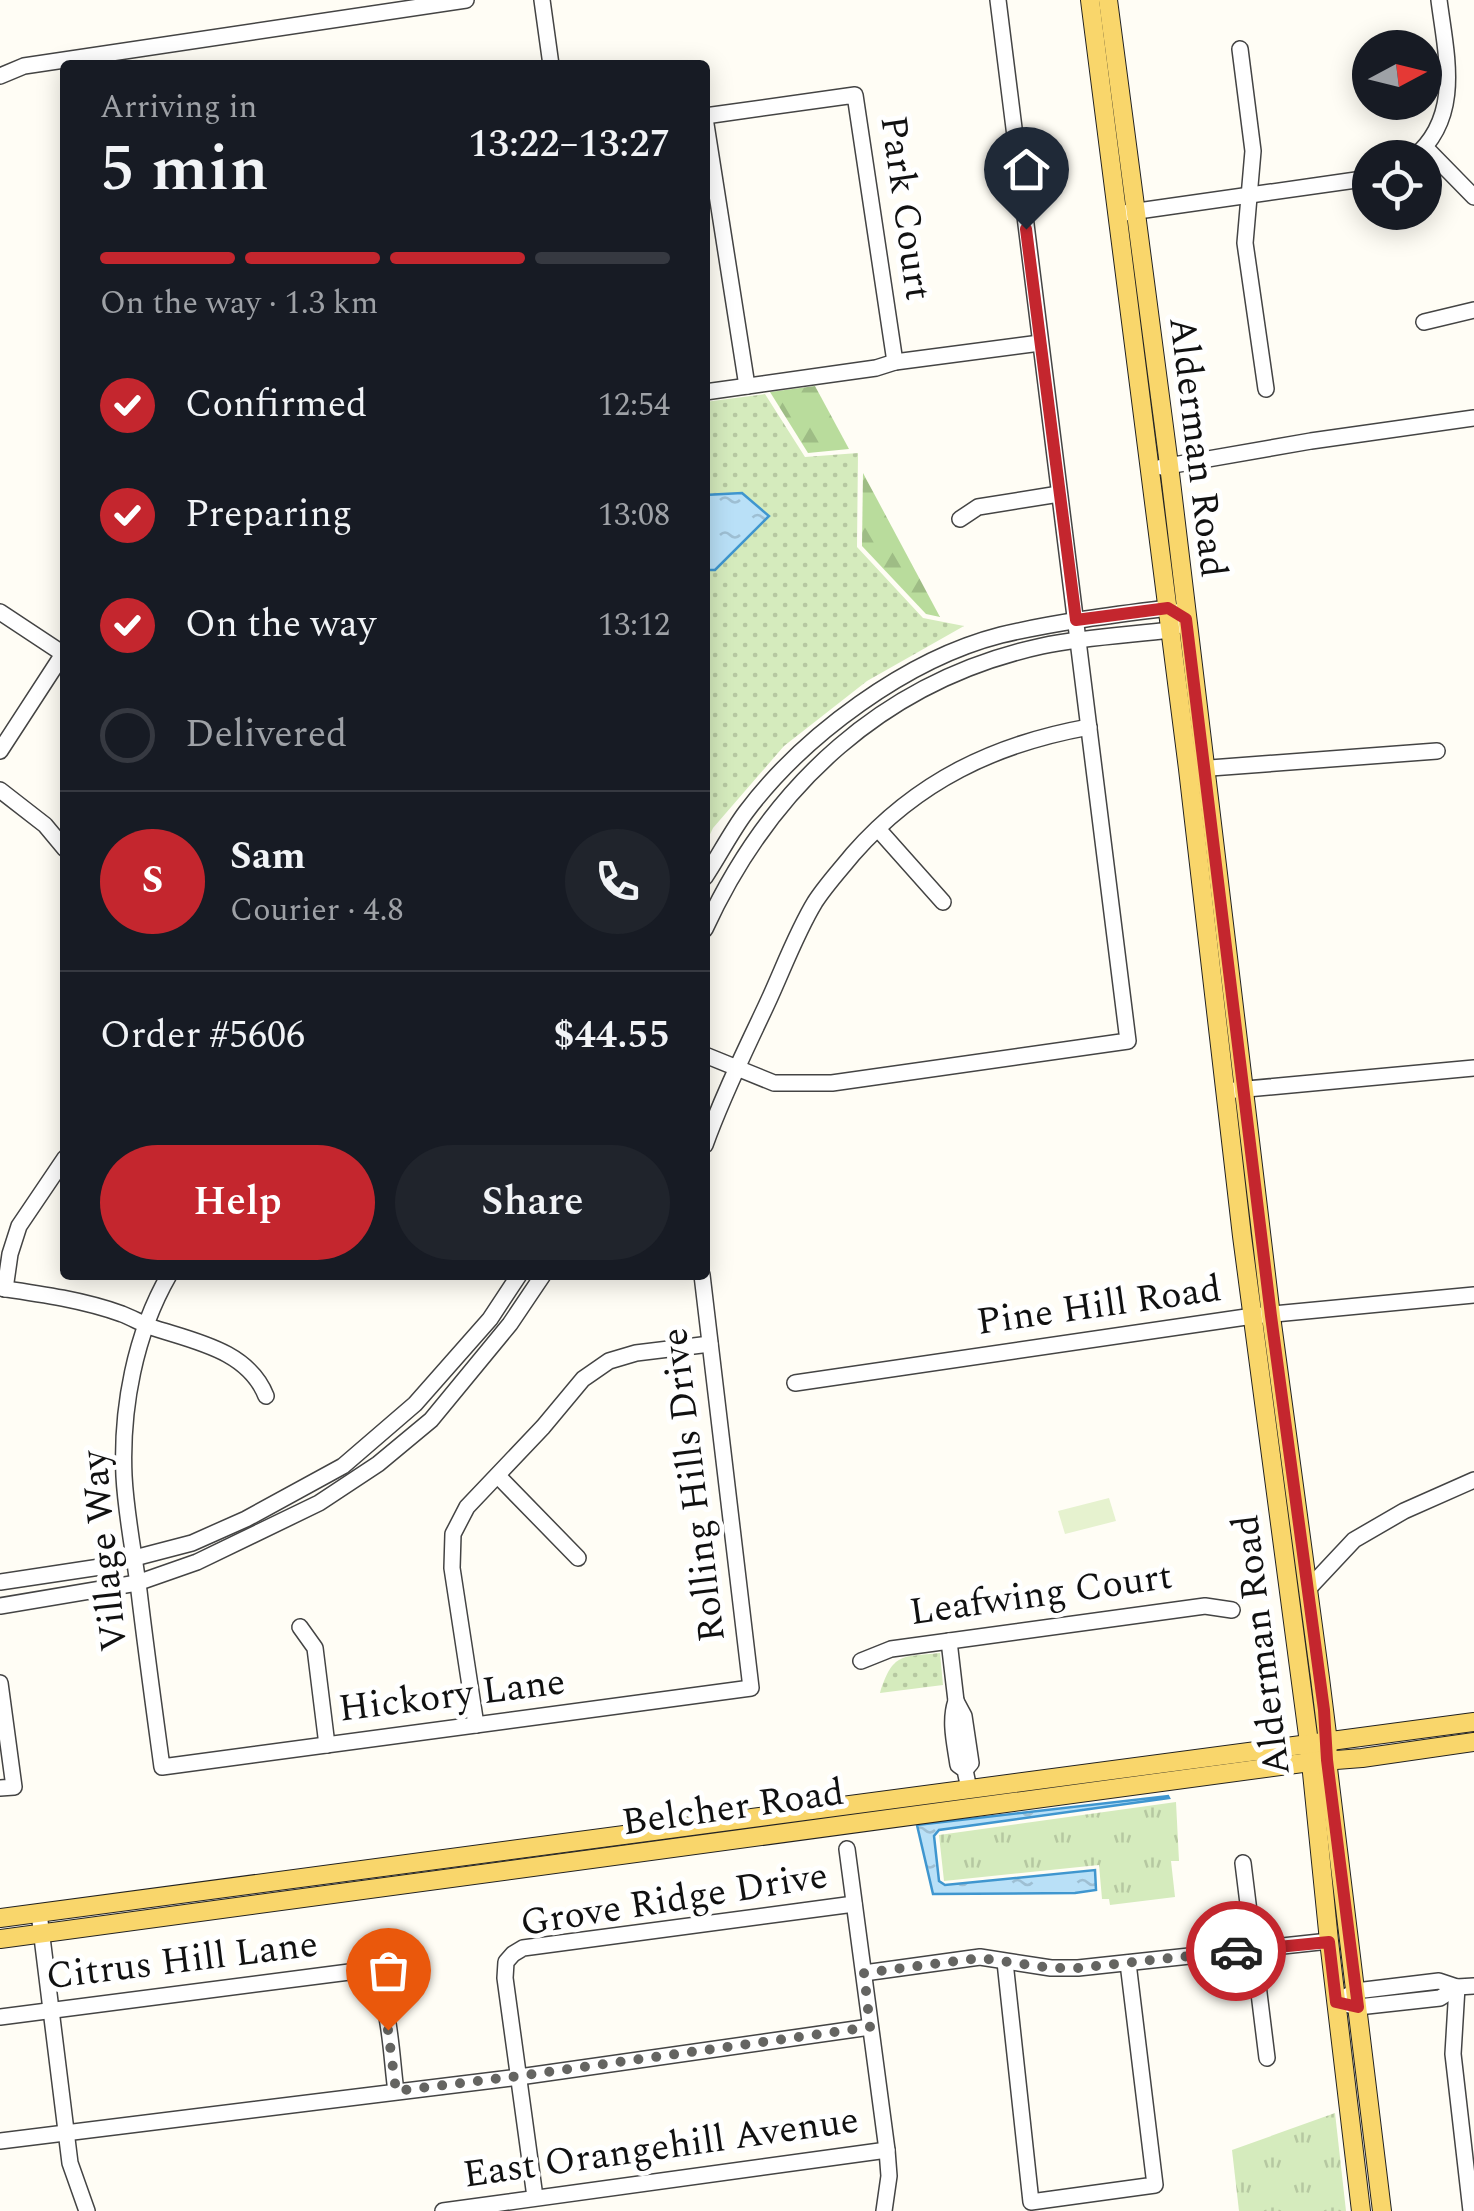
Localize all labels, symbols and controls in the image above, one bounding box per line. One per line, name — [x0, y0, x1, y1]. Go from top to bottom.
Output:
north arrow — [1352, 30, 1442, 120]
map controls — [1352, 30, 1442, 230]
text: Arriving in — [100, 83, 257, 132]
street label: Park Court — [863, 112, 947, 304]
text: 13:22–13:27 — [468, 116, 670, 174]
text: 5 min — [100, 120, 269, 219]
pin — [984, 127, 1069, 230]
button: locate — [1352, 140, 1442, 230]
icon: home — [999, 142, 1054, 197]
text: On the way · 1.3 km — [100, 279, 378, 328]
street label: Alderman Road — [1152, 313, 1242, 581]
text: Confirmed — [185, 376, 367, 434]
icon: check — [100, 378, 155, 433]
text: 12:54 — [598, 381, 670, 430]
text: Preparing — [185, 486, 352, 544]
icon: check — [100, 488, 155, 543]
text: 13:08 — [598, 491, 670, 540]
text: On the way — [185, 596, 376, 654]
icon: check — [100, 598, 155, 653]
text: 13:12 — [598, 601, 670, 650]
text: Delivered — [185, 706, 347, 764]
text: Sam — [230, 828, 306, 886]
button: phone — [565, 829, 670, 934]
text: S — [142, 852, 163, 910]
text: Courier · 4.8 — [230, 886, 403, 935]
text: Order #5606 — [100, 1007, 305, 1065]
text: $44.55 — [553, 1007, 670, 1065]
button: Help — [100, 1145, 375, 1260]
button: Share — [395, 1145, 670, 1260]
street label: Pine Hill Road — [973, 1260, 1225, 1352]
street label: Rolling Hills Drive — [646, 1325, 742, 1645]
street label: Village Way — [65, 1446, 144, 1655]
street label: Alderman Road — [1217, 1511, 1307, 1779]
street label: Leafwing Court — [906, 1548, 1176, 1642]
street label: Hickory Lane — [335, 1653, 569, 1739]
street label: Belcher Road — [618, 1764, 848, 1852]
street label: Grove Ridge Drive — [516, 1847, 832, 1953]
courier — [1186, 1901, 1286, 2001]
street label: Citrus Hill Lane — [43, 1916, 321, 2006]
icon: car — [1209, 1924, 1264, 1979]
pin — [346, 1928, 431, 2031]
icon: bag — [361, 1943, 416, 1998]
street label: East Orangehill Avenue — [459, 2092, 863, 2204]

